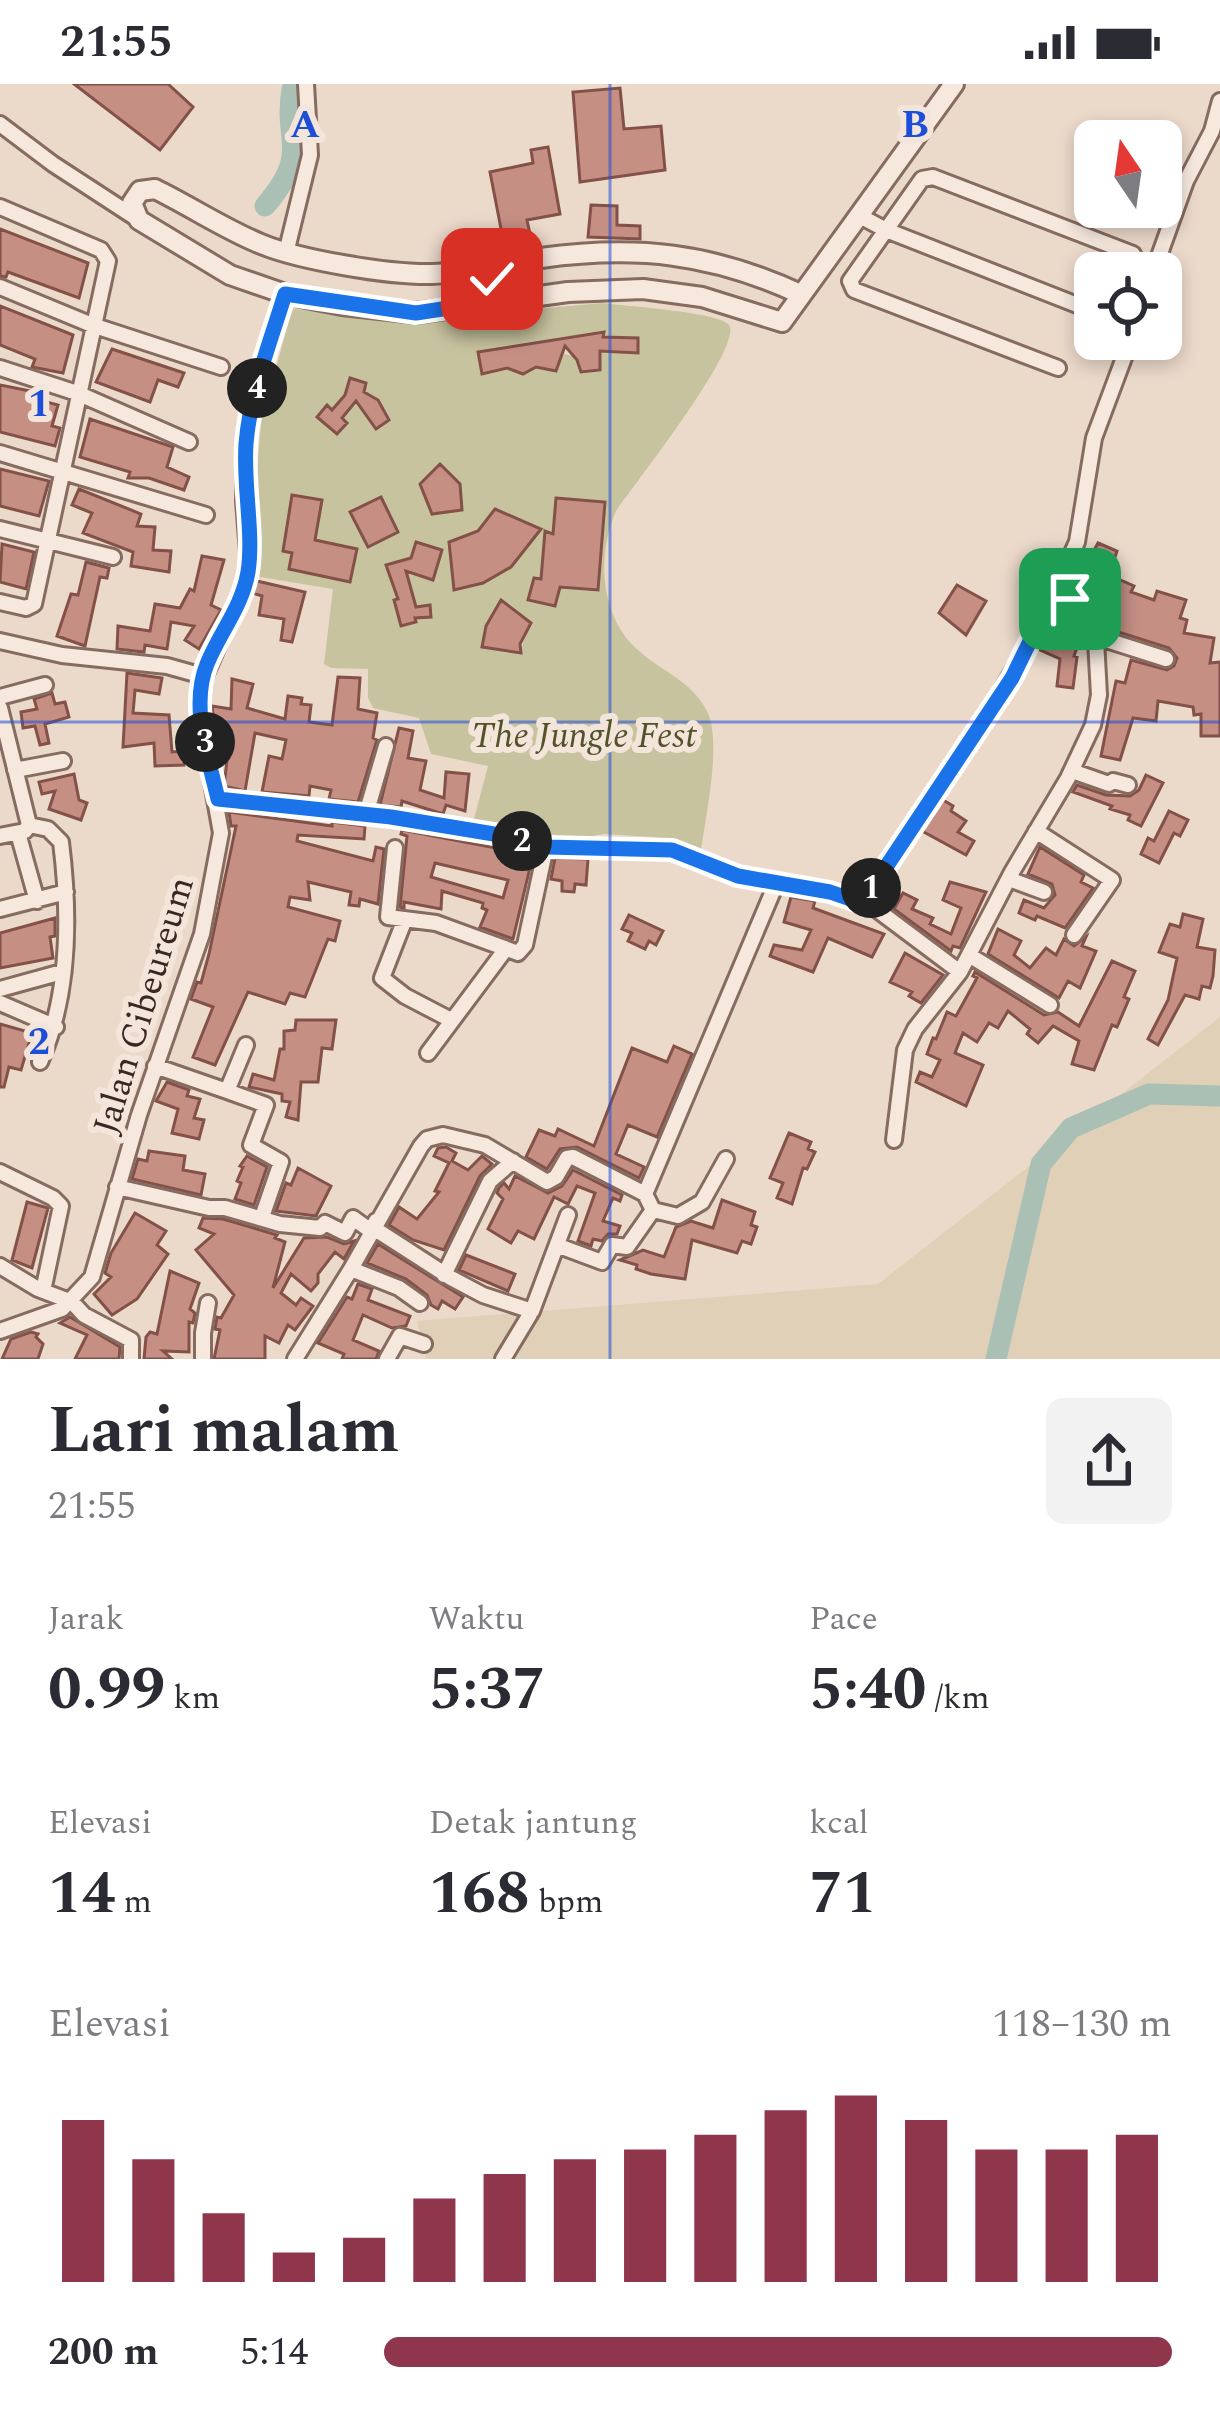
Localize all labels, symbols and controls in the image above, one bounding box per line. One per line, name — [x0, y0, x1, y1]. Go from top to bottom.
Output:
text: 21:55 — [60, 8, 173, 77]
text: A — [290, 96, 320, 155]
text: B — [901, 96, 929, 155]
north arrow — [1074, 120, 1182, 228]
map controls — [1074, 120, 1182, 360]
pin — [441, 228, 543, 330]
icon: check — [459, 246, 525, 312]
button: locate — [1074, 252, 1182, 360]
pin: 4 — [227, 358, 287, 418]
text: 4 — [248, 363, 266, 413]
text: 1 — [28, 375, 50, 434]
pin — [1019, 548, 1121, 650]
icon: arrive — [1037, 566, 1103, 632]
park label: The Jungle Fest — [472, 709, 697, 764]
pin: 3 — [175, 712, 235, 772]
text: 3 — [196, 717, 214, 767]
pin: 2 — [492, 811, 552, 871]
text: 2 — [513, 816, 531, 866]
pin: 1 — [841, 858, 901, 918]
text: 1 — [862, 863, 880, 913]
street label: Jalan Cibeureum — [79, 870, 210, 1141]
text: 2 — [28, 1013, 50, 1072]
text: Lari malam — [48, 1381, 400, 1482]
button: share — [1046, 1398, 1172, 1524]
text: 21:55 — [48, 1477, 136, 1536]
text: Jarak — [48, 1594, 124, 1644]
text: Waktu — [429, 1594, 524, 1644]
text: Pace — [809, 1594, 878, 1644]
text: 0.99 — [48, 1644, 165, 1736]
text: 5:37 — [429, 1644, 546, 1736]
text: 5:40 — [809, 1644, 926, 1736]
text: km — [165, 1673, 220, 1723]
text: /km — [926, 1673, 990, 1723]
text: Elevasi — [48, 1798, 152, 1848]
text: Detak jantung — [429, 1798, 637, 1848]
text: kcal — [809, 1798, 869, 1848]
text: 14 — [48, 1848, 115, 1940]
text: 168 — [429, 1848, 530, 1940]
text: 71 — [809, 1848, 877, 1940]
text: m — [115, 1877, 152, 1927]
text: bpm — [530, 1877, 603, 1927]
text: Elevasi — [48, 1995, 171, 2054]
text: 118–130 m — [992, 1995, 1172, 2054]
text: 200 m — [48, 2323, 159, 2382]
text: 5:14 — [240, 2323, 308, 2382]

